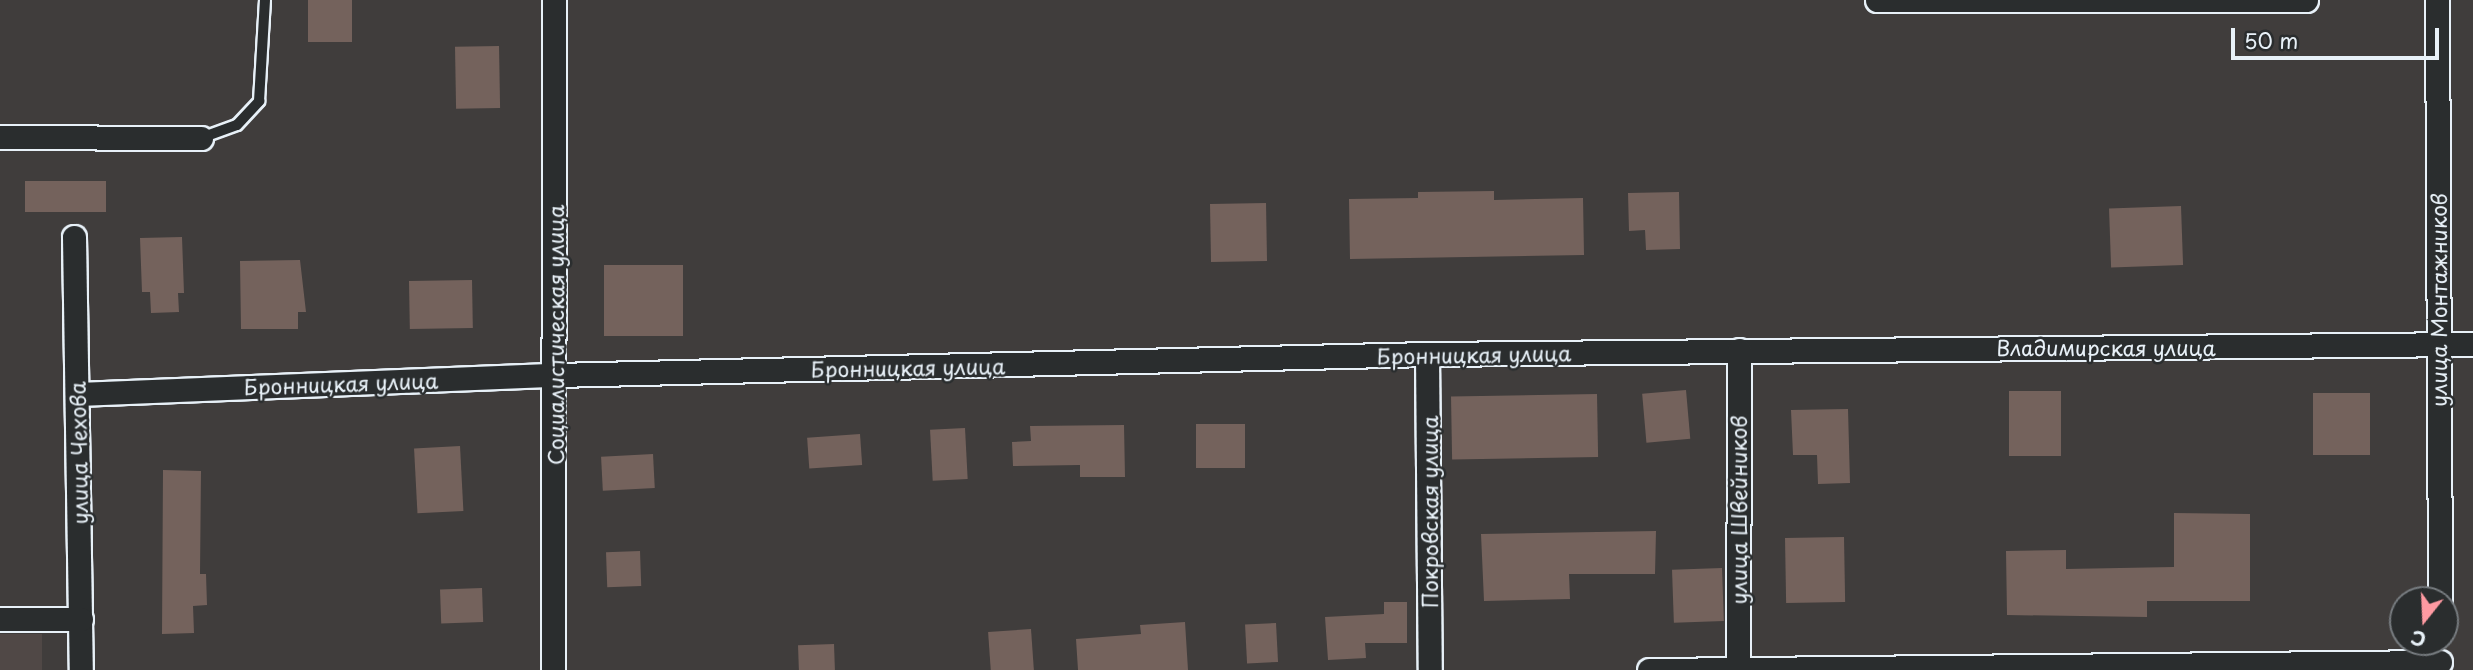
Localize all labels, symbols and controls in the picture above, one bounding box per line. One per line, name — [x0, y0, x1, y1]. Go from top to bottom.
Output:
scale bar — [2235, 14, 2443, 58]
text: 50 m — [2244, 24, 2298, 56]
street label: улица Монтажников — [2425, 193, 2451, 407]
street label: Социалистическая улица — [542, 204, 568, 466]
street label: Владимирская улица — [1996, 334, 2216, 360]
street label: Бронницкая улица — [1376, 340, 1572, 368]
street label: Бронницкая улица — [810, 353, 1006, 381]
street label: Бронницкая улица — [243, 367, 439, 399]
street label: улица Чехова — [64, 381, 92, 525]
street label: Покровская улица — [1416, 415, 1442, 609]
street label: улица Швейников — [1725, 415, 1751, 605]
north arrow — [2389, 586, 2459, 656]
text: С — [2407, 624, 2429, 655]

